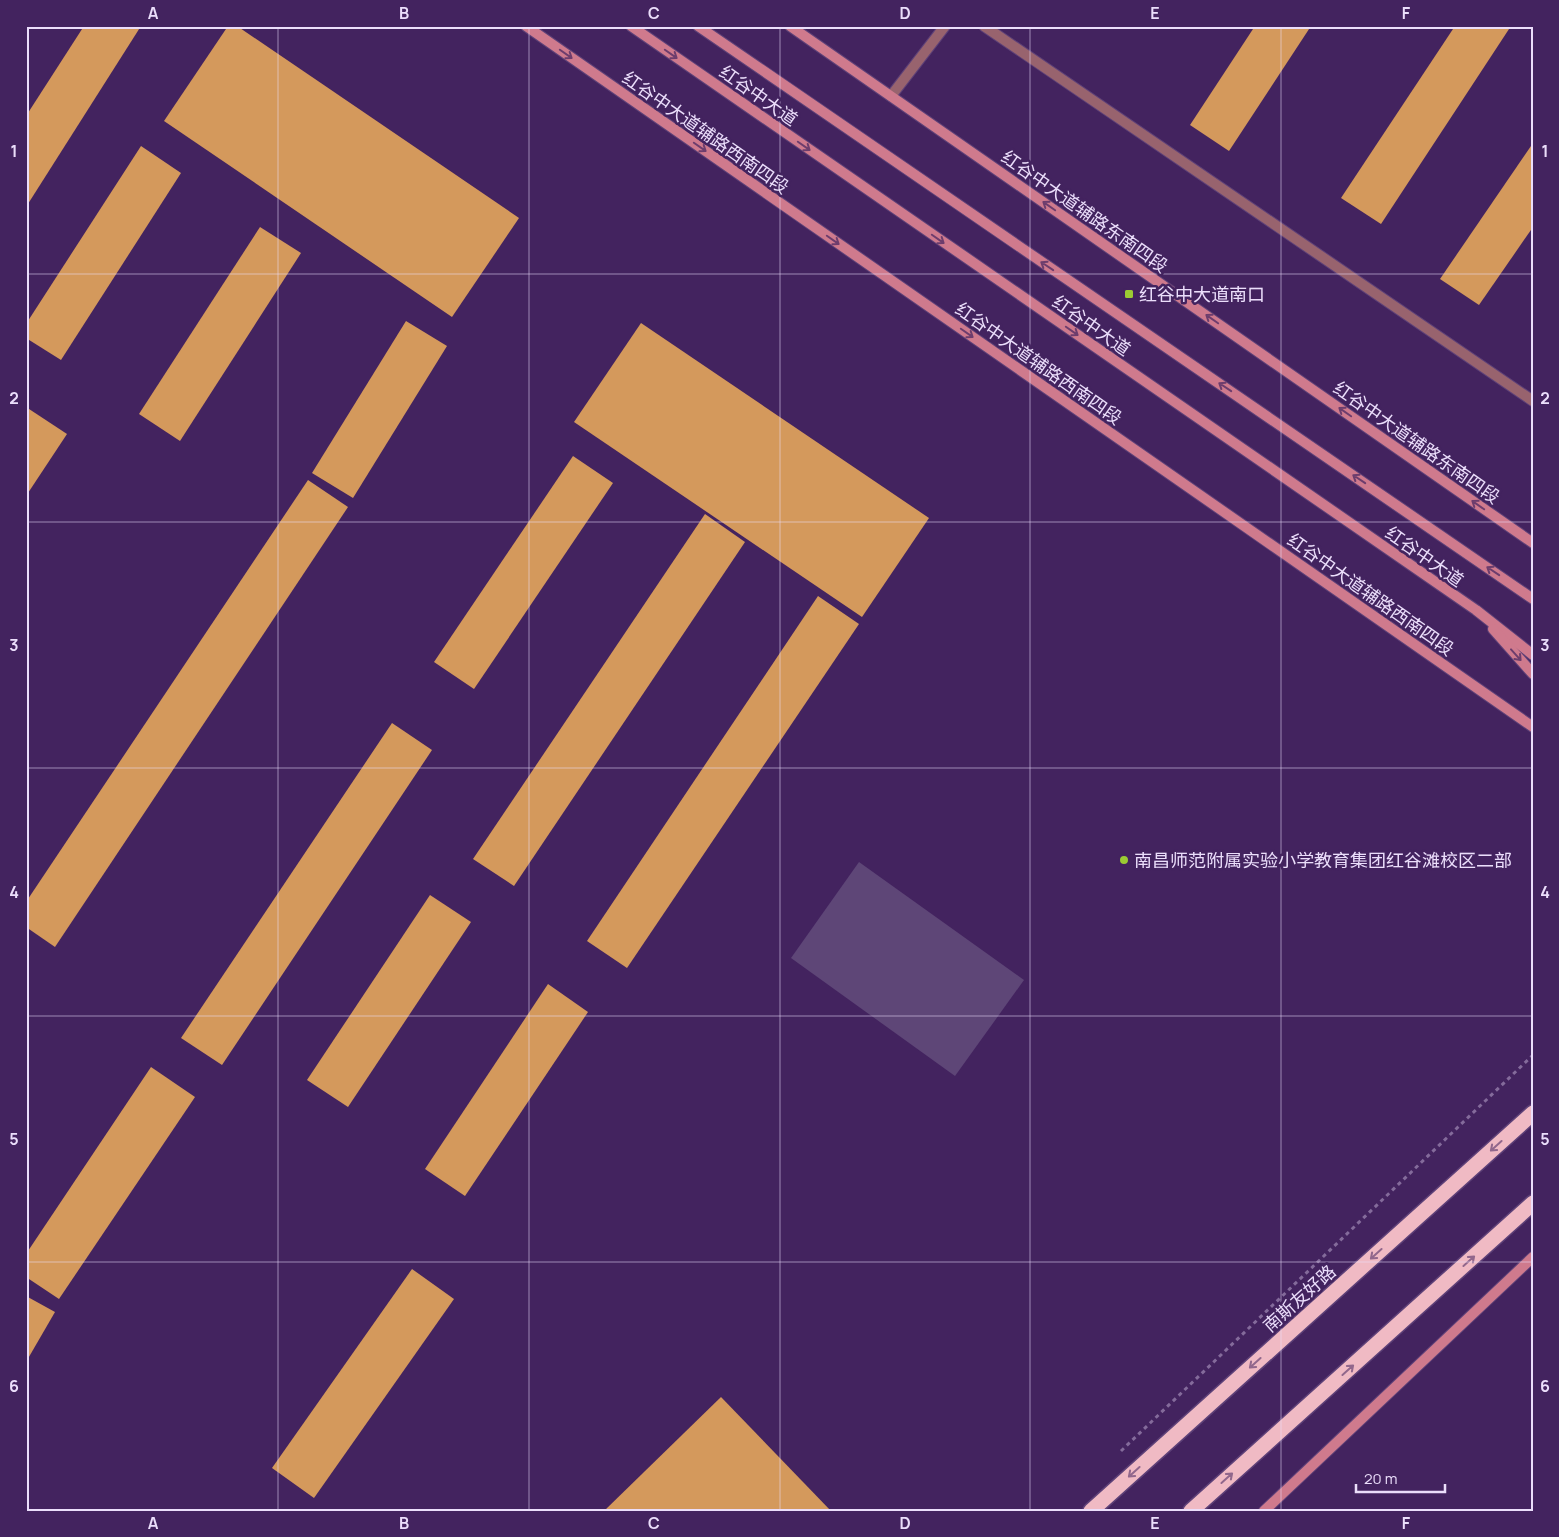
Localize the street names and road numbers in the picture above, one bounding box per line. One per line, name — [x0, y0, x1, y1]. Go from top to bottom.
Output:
street label: 红谷中大道 — [715, 59, 803, 131]
street label: 红谷中大道辅路西南四段 — [618, 65, 794, 199]
street label: 红谷中大道辅路东南四段 — [997, 144, 1173, 278]
street label: 红谷中大道 — [1048, 289, 1136, 361]
street label: 红谷中大道辅路西南四段 — [951, 296, 1127, 430]
street label: 红谷中大道辅路东南四段 — [1329, 375, 1505, 509]
street label: 红谷中大道 — [1381, 520, 1469, 592]
street label: 红谷中大道辅路西南四段 — [1283, 527, 1459, 661]
street label: 南斯友好路 — [1258, 1259, 1340, 1337]

